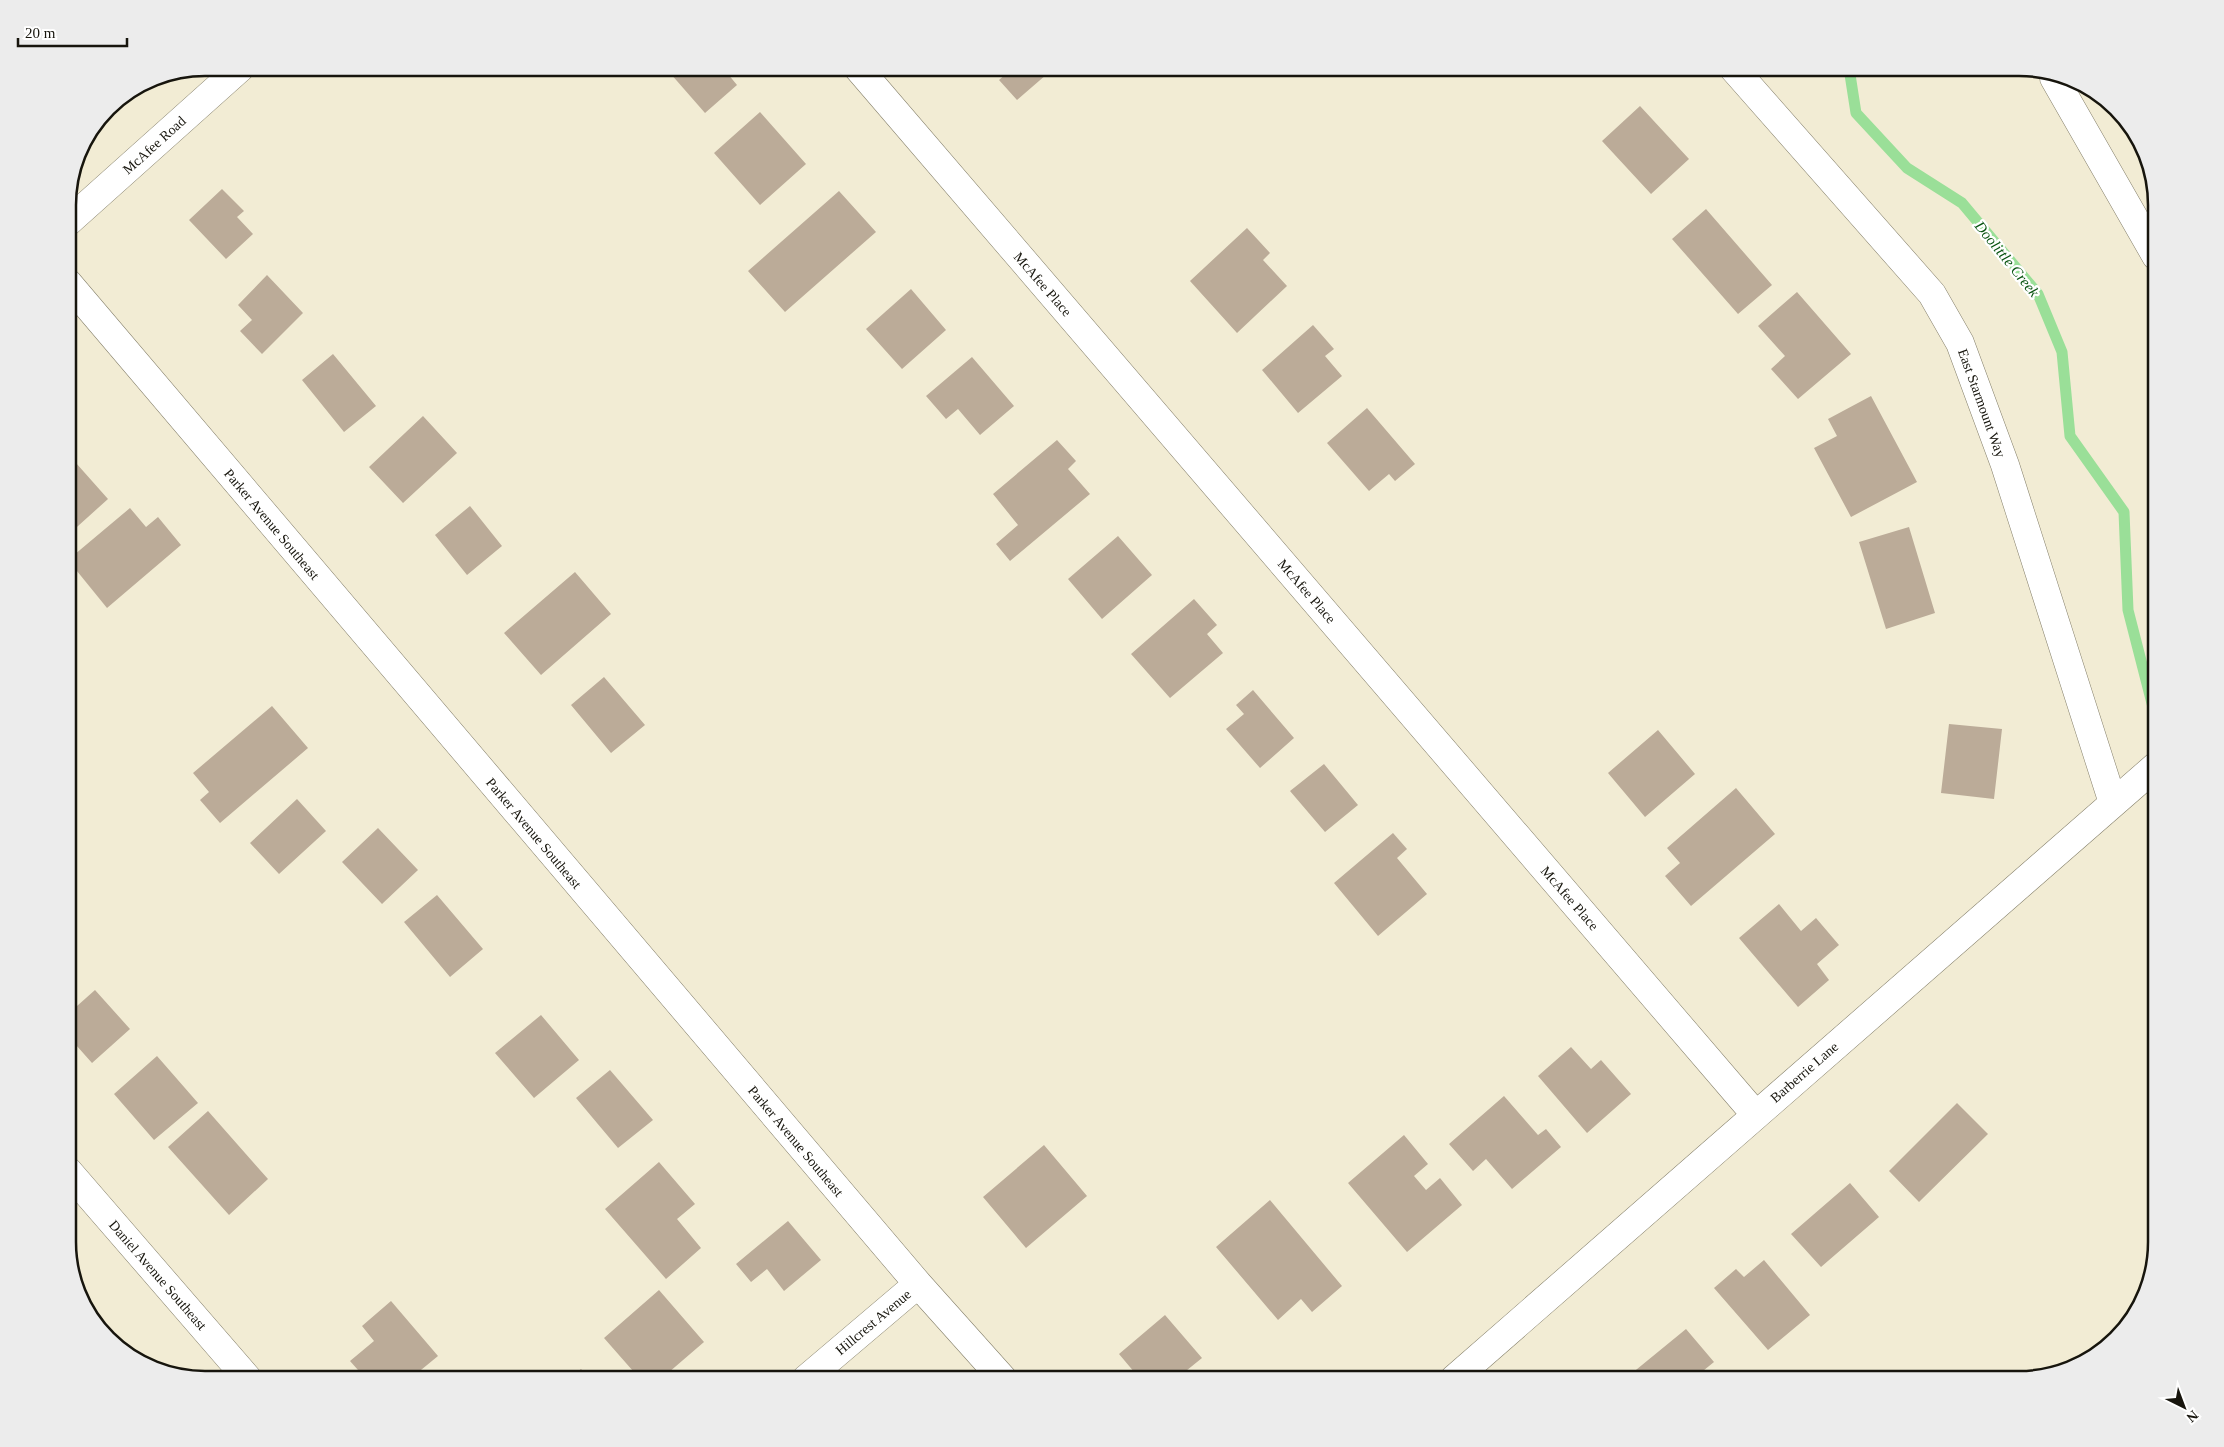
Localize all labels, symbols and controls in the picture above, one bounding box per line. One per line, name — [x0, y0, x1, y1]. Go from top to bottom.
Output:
scale bar — [18, 15, 126, 47]
text: 20 m — [25, 25, 56, 41]
street label: McAfee Road — [120, 113, 189, 177]
water label: Doolittle Creek — [1971, 217, 2042, 300]
street label: McAfee Place — [1011, 249, 1074, 319]
street label: East Starmount Way — [1955, 347, 2008, 460]
street label: Parker Avenue Southeast — [221, 466, 322, 583]
street label: McAfee Place — [1275, 556, 1338, 626]
street label: Parker Avenue Southeast — [483, 775, 584, 892]
street label: McAfee Place — [1538, 863, 1601, 933]
street label: Barberrie Lane — [1768, 1039, 1841, 1106]
street label: Parker Avenue Southeast — [745, 1083, 846, 1200]
street label: Daniel Avenue Southeast — [106, 1217, 209, 1333]
street label: Hillcrest Avenue — [833, 1287, 914, 1358]
north arrow — [2159, 1382, 2209, 1432]
text: N — [2184, 1407, 2201, 1425]

